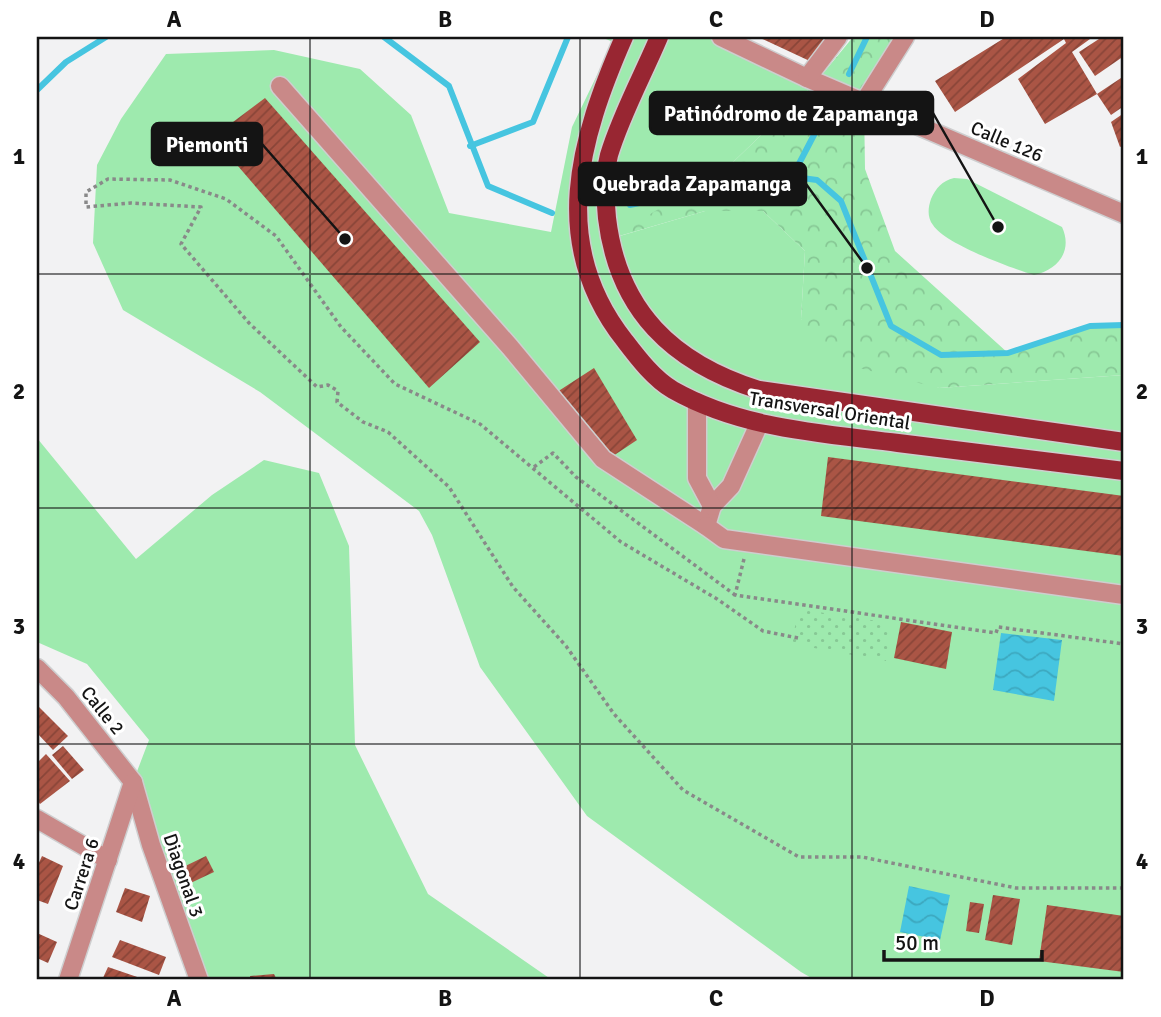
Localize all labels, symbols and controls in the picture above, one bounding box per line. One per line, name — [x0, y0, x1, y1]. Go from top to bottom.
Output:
text: A — [167, 5, 182, 34]
text: B — [438, 5, 452, 34]
text: C — [709, 5, 723, 34]
text: D — [979, 5, 995, 34]
callout: Patinódromo de Zapamanga — [650, 92, 933, 134]
text: Patinódromo de Zapamanga — [664, 101, 918, 127]
street label: Calle 126 — [967, 116, 1046, 168]
callout: Piemonti — [152, 123, 262, 165]
text: Piemonti — [166, 132, 248, 158]
text: 1 — [13, 142, 25, 171]
text: 1 — [1136, 142, 1148, 171]
callout: Quebrada Zapamanga — [579, 163, 806, 205]
text: Quebrada Zapamanga — [593, 171, 792, 197]
text: 2 — [13, 377, 25, 406]
text: 2 — [1136, 377, 1148, 406]
street label: Transversal Oriental — [748, 386, 912, 436]
text: 3 — [13, 612, 25, 641]
text: 3 — [1136, 612, 1148, 641]
street label: Calle 2 — [75, 681, 129, 740]
street label: Diagonal 3 — [158, 830, 209, 920]
street label: Carrera 6 — [59, 835, 105, 914]
text: 4 — [13, 847, 25, 876]
text: 4 — [1136, 847, 1148, 876]
scale bar — [884, 919, 1042, 963]
text: 50 m — [895, 930, 939, 956]
text: A — [167, 984, 182, 1013]
text: B — [438, 984, 452, 1013]
text: C — [709, 984, 723, 1013]
text: D — [979, 984, 995, 1013]

